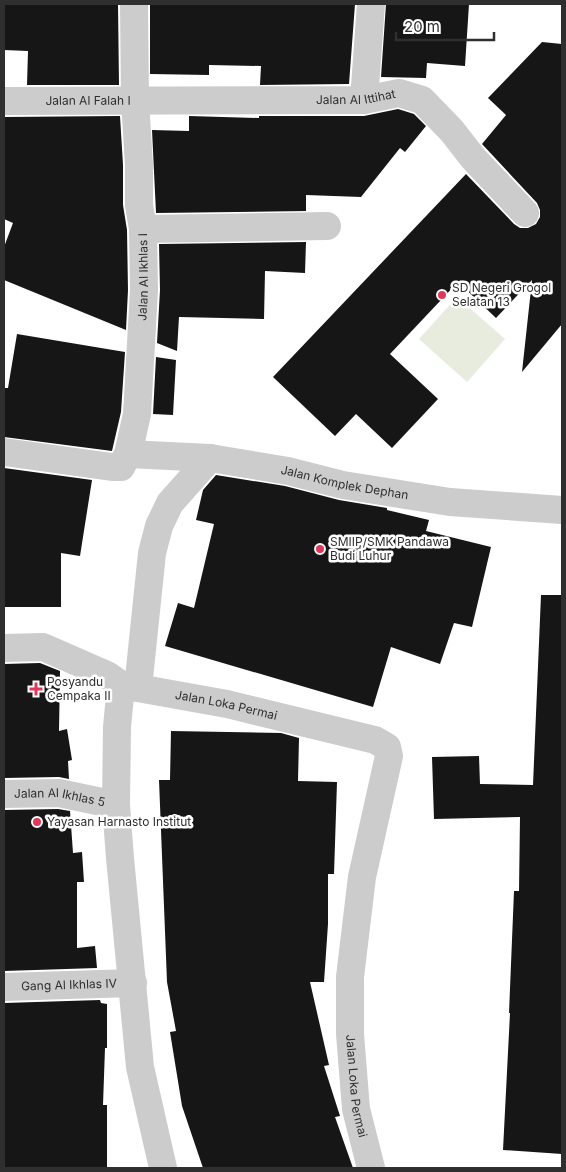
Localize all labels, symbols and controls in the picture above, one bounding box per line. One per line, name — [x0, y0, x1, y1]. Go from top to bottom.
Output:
scale bar — [396, 10, 494, 42]
text: 20 m — [404, 17, 440, 36]
street label: Jalan Al Ittihat — [316, 86, 397, 107]
street label: Jalan Al Falah I — [45, 93, 131, 108]
street label: Jalan Al Ikhlas I — [134, 233, 151, 321]
place label: SD Negeri Grogol Selatan 13 — [452, 280, 551, 309]
marker: SD Negeri Grogol Selatan 13 — [436, 289, 448, 301]
street label: Jalan Komplek Dephan — [280, 462, 410, 502]
place label: SMIIP/SMK Pandawa Budi Luhur — [330, 534, 449, 563]
marker: SMIIP/SMK Pandawa Budi Luhur — [314, 543, 326, 555]
place label: Posyandu Cempaka II — [47, 674, 111, 703]
marker: Posyandu Cempaka II — [29, 682, 43, 696]
street label: Jalan Loka Permai — [174, 687, 279, 723]
street label: Jalan Al Ikhlas 5 — [14, 785, 107, 810]
place label: Yayasan Harnasto Institut — [47, 814, 191, 829]
marker: Yayasan Harnasto Institut — [31, 816, 43, 828]
street label: Gang Al Ikhlas IV — [21, 976, 117, 993]
street label: Jalan Loka Permai — [343, 1034, 371, 1139]

